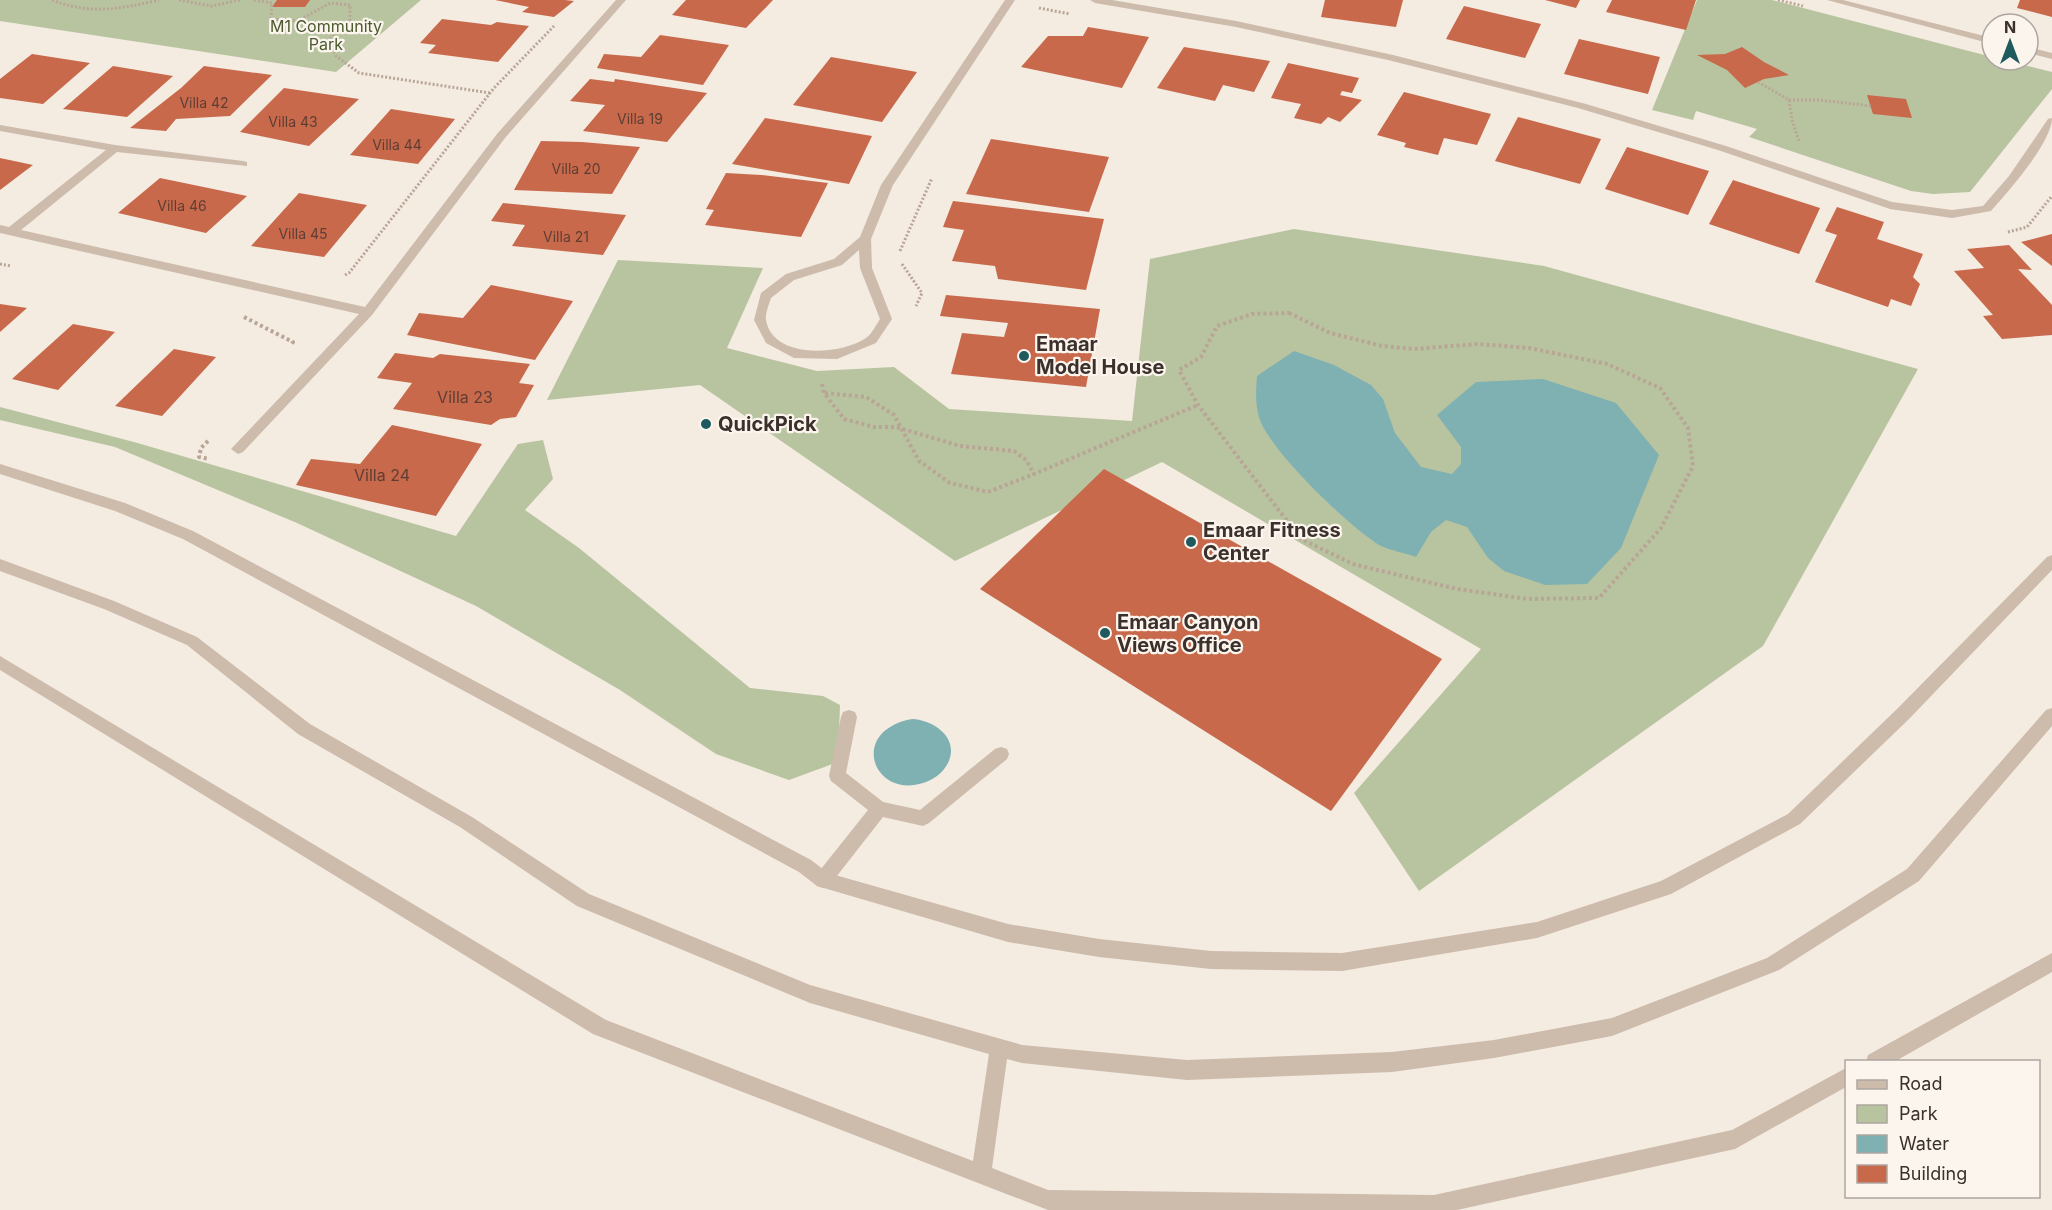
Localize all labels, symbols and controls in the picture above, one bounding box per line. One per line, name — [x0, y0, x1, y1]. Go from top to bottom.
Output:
north arrow — [1980, 12, 2040, 72]
park label: M1 Community Park — [270, 16, 382, 54]
text: N — [2004, 17, 2016, 37]
house number: Villa 42 — [179, 94, 229, 111]
house number: Villa 19 — [617, 110, 663, 127]
house number: Villa 43 — [268, 113, 318, 130]
house number: Villa 44 — [372, 136, 422, 153]
house number: Villa 20 — [552, 160, 601, 177]
house number: Villa 46 — [157, 197, 207, 214]
house number: Villa 45 — [278, 225, 328, 242]
house number: Villa 21 — [543, 228, 589, 245]
place label: Emaar Model House — [1036, 332, 1164, 379]
marker: Emaar Model House — [1017, 349, 1031, 363]
house number: Villa 23 — [437, 387, 493, 407]
place label: QuickPick — [718, 412, 817, 436]
marker: QuickPick — [699, 417, 713, 431]
house number: Villa 24 — [354, 465, 410, 485]
place label: Emaar Fitness Center — [1203, 518, 1341, 565]
marker: Emaar Fitness Center — [1184, 535, 1198, 549]
place label: Emaar Canyon Views Office — [1117, 610, 1258, 657]
marker: Emaar Canyon Views Office — [1098, 626, 1112, 640]
legend — [1845, 1060, 2040, 1198]
text: Road — [1899, 1073, 1942, 1094]
text: Park — [1899, 1103, 1938, 1124]
text: Water — [1899, 1133, 1949, 1154]
text: Building — [1899, 1163, 1967, 1184]

